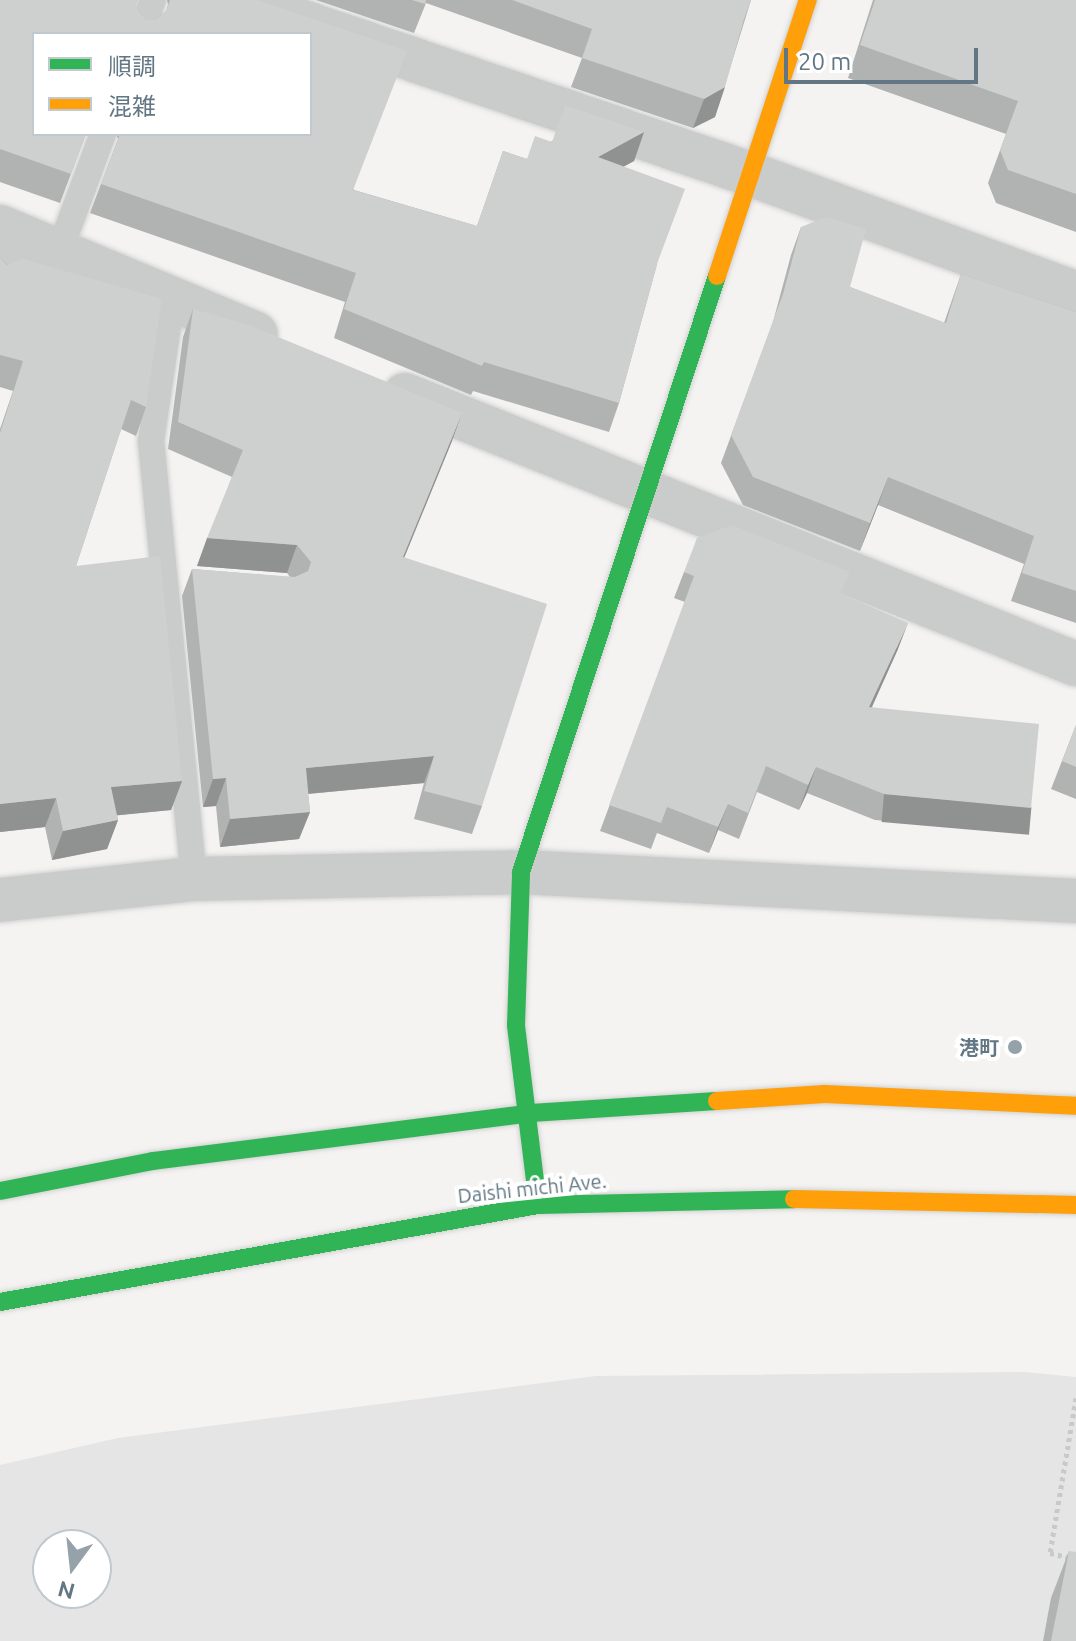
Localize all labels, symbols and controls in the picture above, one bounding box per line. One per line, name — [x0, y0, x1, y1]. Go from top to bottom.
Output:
legend — [32, 32, 312, 136]
scale bar — [788, 32, 982, 82]
text: 20 m — [798, 48, 851, 75]
text: 順調 — [108, 53, 156, 80]
text: 混雑 — [108, 93, 156, 120]
place label: 港町 — [959, 1035, 999, 1059]
marker: 港町 — [1006, 1038, 1024, 1056]
street label: Daishi michi Ave. — [456, 1168, 608, 1208]
north arrow — [32, 1529, 112, 1609]
text: N — [55, 1577, 77, 1605]

